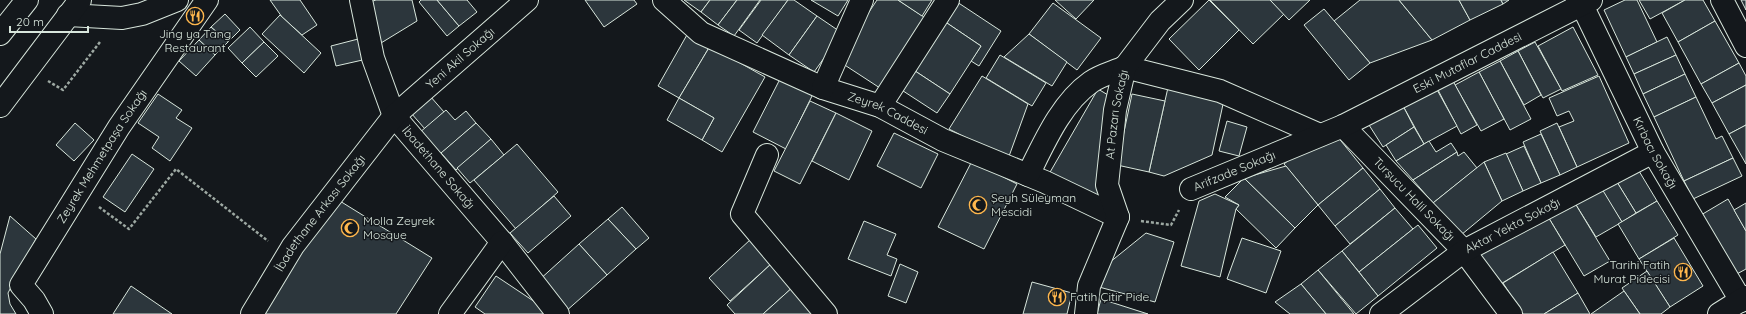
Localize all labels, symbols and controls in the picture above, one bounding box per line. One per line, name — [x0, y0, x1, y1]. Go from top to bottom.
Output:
restaurant icon: Jing ya Tang Restaurant — [185, 6, 205, 26]
scale bar — [10, 8, 88, 34]
text: 20 m — [16, 14, 44, 29]
street label: Yeni Akil Sokağı — [423, 24, 497, 92]
place label: Jing ya Tang Restaurant — [159, 26, 231, 55]
street label: Eski Mutaflar Caddesi — [1410, 29, 1524, 96]
street label: At Pazarı Sokağı — [1102, 68, 1131, 160]
street label: Zeyrek Mehmetpaşa Sokağı — [53, 86, 150, 226]
street label: Zeyrek Caddesi — [846, 88, 931, 137]
street label: Kırbacı Sokağı — [1630, 114, 1681, 191]
street label: İbadethane Sokağı — [399, 123, 478, 212]
street label: Arifzade Sokağı — [1191, 147, 1277, 194]
street label: İbadethane Arkası Sokağı — [271, 151, 368, 274]
street label: Turşucu Halil Sokağı — [1370, 154, 1458, 244]
place label: Şeyh Süleyman Mescidi — [991, 190, 1076, 219]
street label: Aktar Yekta Sokağı — [1462, 194, 1562, 256]
mosque icon: Şeyh Süleyman Mescidi — [968, 195, 988, 215]
place label: Molla Zeyrek Mosque — [363, 213, 435, 242]
mosque icon: Molla Zeyrek Mosque — [340, 218, 360, 238]
place label: Tarihi Fatih Murat Pidecisi — [1593, 257, 1670, 286]
restaurant icon: Tarihi Fatih Murat Pidecisi — [1673, 262, 1693, 282]
restaurant icon: Fatih Çitir Pide — [1047, 287, 1067, 307]
place label: Fatih Çitir Pide — [1070, 289, 1149, 304]

